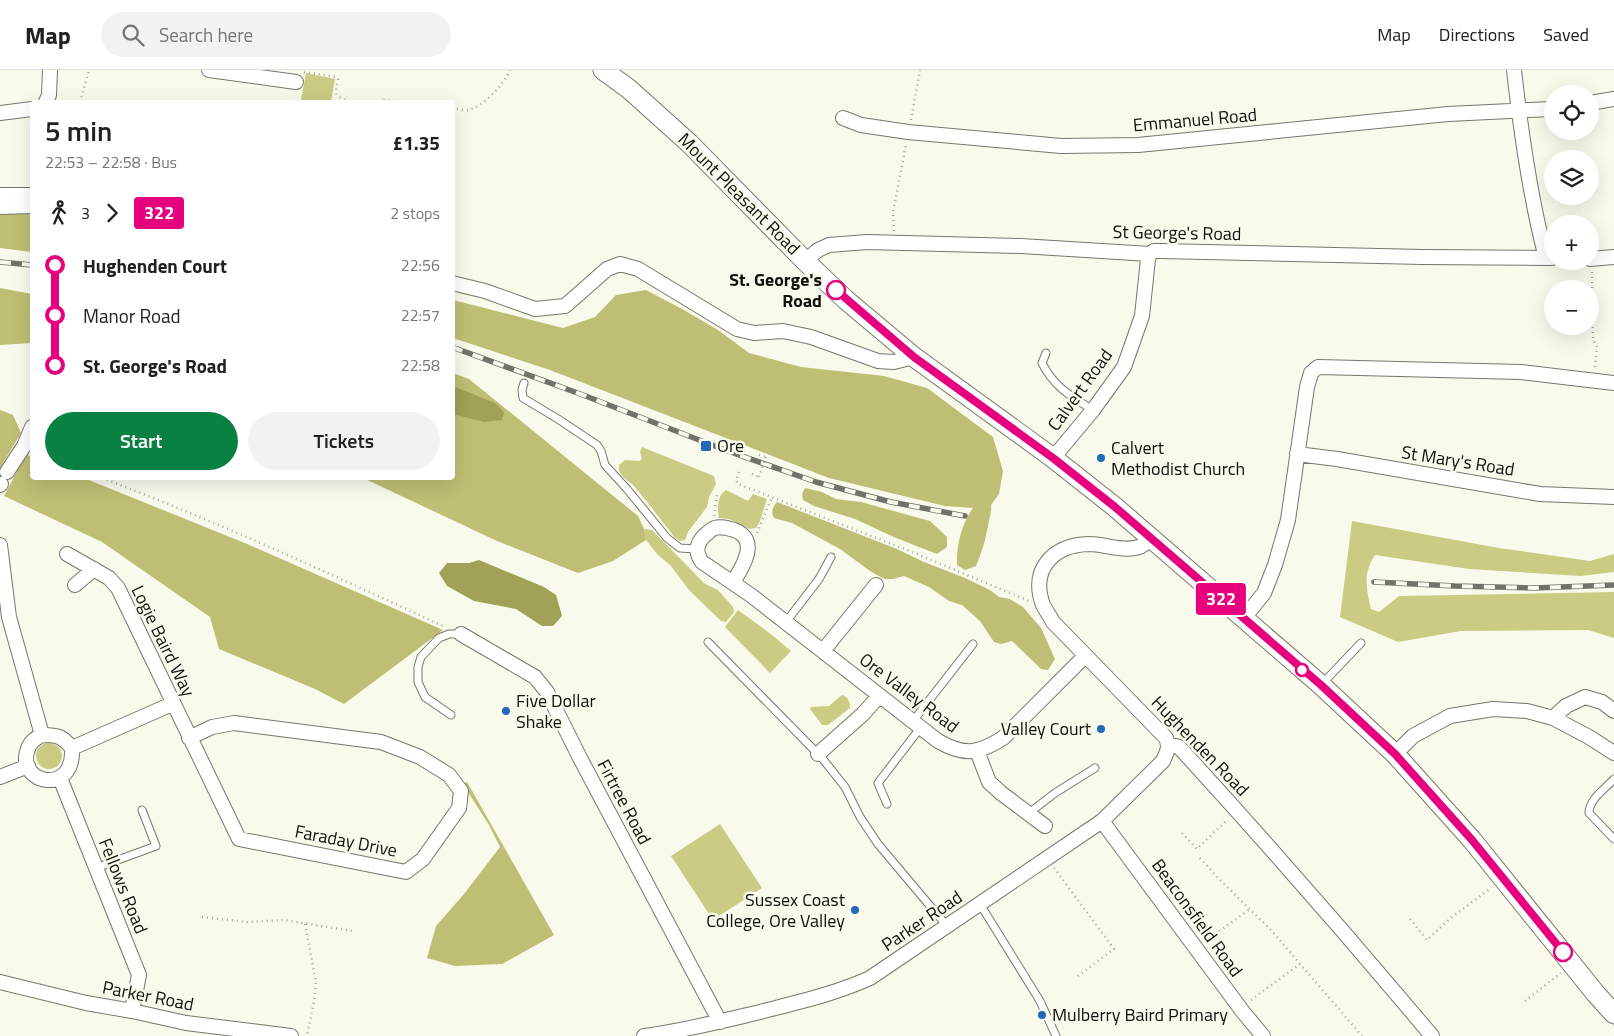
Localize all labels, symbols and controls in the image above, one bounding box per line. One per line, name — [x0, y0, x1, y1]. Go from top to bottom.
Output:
search box — [101, 12, 451, 57]
text: Map — [25, 17, 71, 53]
text: Search here — [159, 20, 253, 49]
icon: search — [119, 21, 147, 49]
text: Map — [1377, 21, 1411, 48]
text: Directions — [1439, 21, 1515, 48]
text: Saved — [1543, 21, 1589, 48]
map controls — [1544, 85, 1599, 335]
button: locate — [1544, 85, 1599, 140]
street label: Emmanuel Road — [1132, 101, 1258, 138]
text: 5 min — [45, 109, 112, 152]
street label: Mount Pleasant Road — [672, 126, 807, 261]
text: £1.35 — [393, 128, 440, 157]
text: 22:53 – 22:58 · Bus — [45, 150, 177, 174]
button: layers — [1544, 150, 1599, 205]
icon: walk — [45, 199, 73, 227]
icon: forward — [98, 199, 126, 227]
text: 322 — [144, 199, 174, 226]
text: 3 — [81, 201, 90, 225]
text: 2 stops — [390, 201, 440, 225]
button: + — [1544, 215, 1599, 270]
street label: St George's Road — [1112, 218, 1242, 247]
text: Hughenden Court — [83, 251, 227, 280]
text: 22:56 — [401, 253, 440, 277]
place label: St. George's Road — [729, 266, 822, 314]
marker: St. George's Road — [826, 280, 846, 300]
button: − — [1544, 280, 1599, 335]
text: Manor Road — [83, 301, 181, 330]
text: 22:57 — [401, 303, 440, 327]
street label: Calvert Road — [1040, 343, 1119, 436]
text: St. George's Road — [83, 351, 227, 380]
text: 22:58 — [401, 353, 440, 377]
button: Start — [45, 412, 238, 470]
button: Tickets — [248, 412, 440, 470]
place label: Ore — [717, 432, 744, 459]
place label: Calvert Methodist Church — [1111, 434, 1245, 482]
street label: St Mary's Road — [1400, 438, 1516, 483]
marker: Ore — [699, 439, 713, 453]
marker: Calvert Methodist Church — [1095, 452, 1107, 464]
street label: Logie Baird Way — [125, 580, 202, 701]
line badge: 322 — [1192, 583, 1250, 615]
text: 322 — [1206, 585, 1236, 612]
street label: Ore Valley Road — [854, 646, 965, 739]
unlabelled marker — [1295, 663, 1309, 677]
place label: Five Dollar Shake — [516, 687, 596, 735]
street label: Hughenden Road — [1145, 689, 1255, 802]
marker: Five Dollar Shake — [500, 705, 512, 717]
place label: Valley Court — [1001, 715, 1092, 742]
marker: Valley Court — [1095, 723, 1107, 735]
street label: Firtree Road — [591, 754, 658, 849]
street label: Faraday Drive — [293, 817, 400, 864]
street label: Fellows Road — [92, 834, 155, 938]
street label: Beaconsfield Road — [1145, 853, 1249, 982]
street label: Parker Road — [876, 884, 968, 958]
place label: Sussex Coast College, Ore Valley — [706, 886, 846, 934]
marker: Sussex Coast College, Ore Valley — [849, 904, 861, 916]
unlabelled marker — [1553, 942, 1573, 962]
street label: Parker Road — [100, 973, 196, 1018]
place label: Mulberry Baird Primary — [1052, 1001, 1228, 1028]
marker: Mulberry Baird Primary — [1036, 1009, 1048, 1021]

